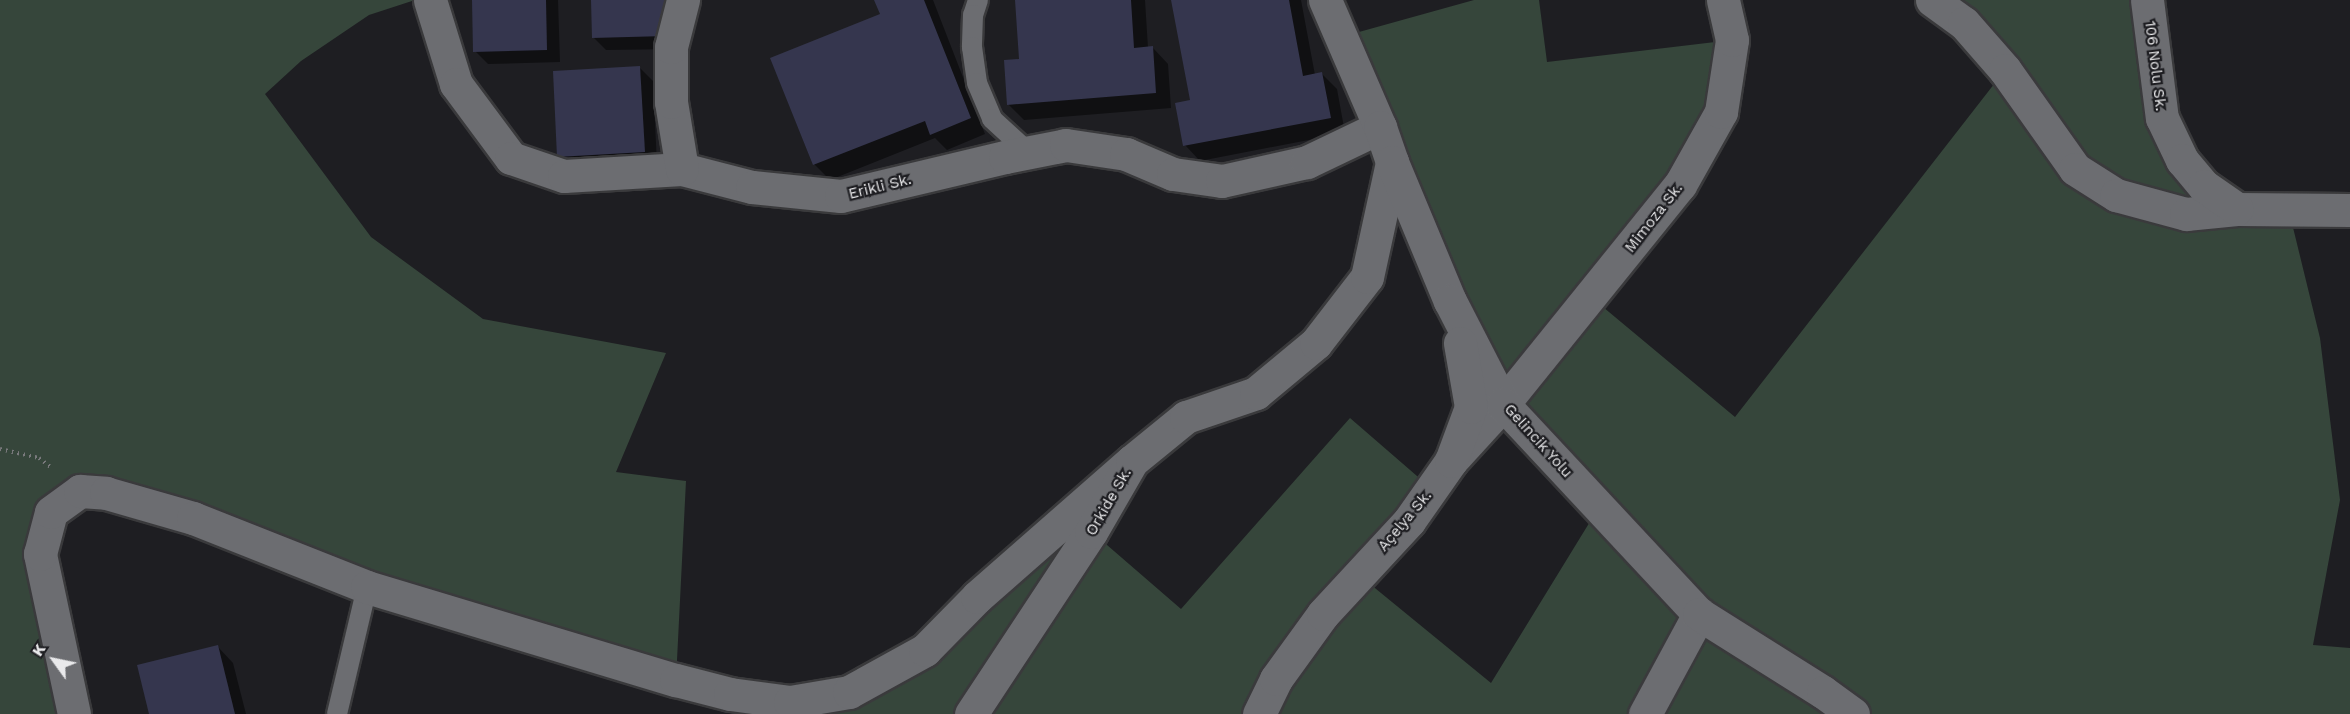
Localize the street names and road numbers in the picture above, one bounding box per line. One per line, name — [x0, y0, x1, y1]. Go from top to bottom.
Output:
street label: 106 Nolu Sk. — [2141, 20, 2169, 112]
street label: Erikli Sk. — [847, 171, 913, 203]
street label: Mimoza Sk. — [1621, 179, 1687, 257]
street label: Gelincik Yolu — [1500, 400, 1576, 482]
street label: Orkide Sk. — [1082, 465, 1136, 539]
street label: Açelya Sk. — [1374, 487, 1436, 555]

